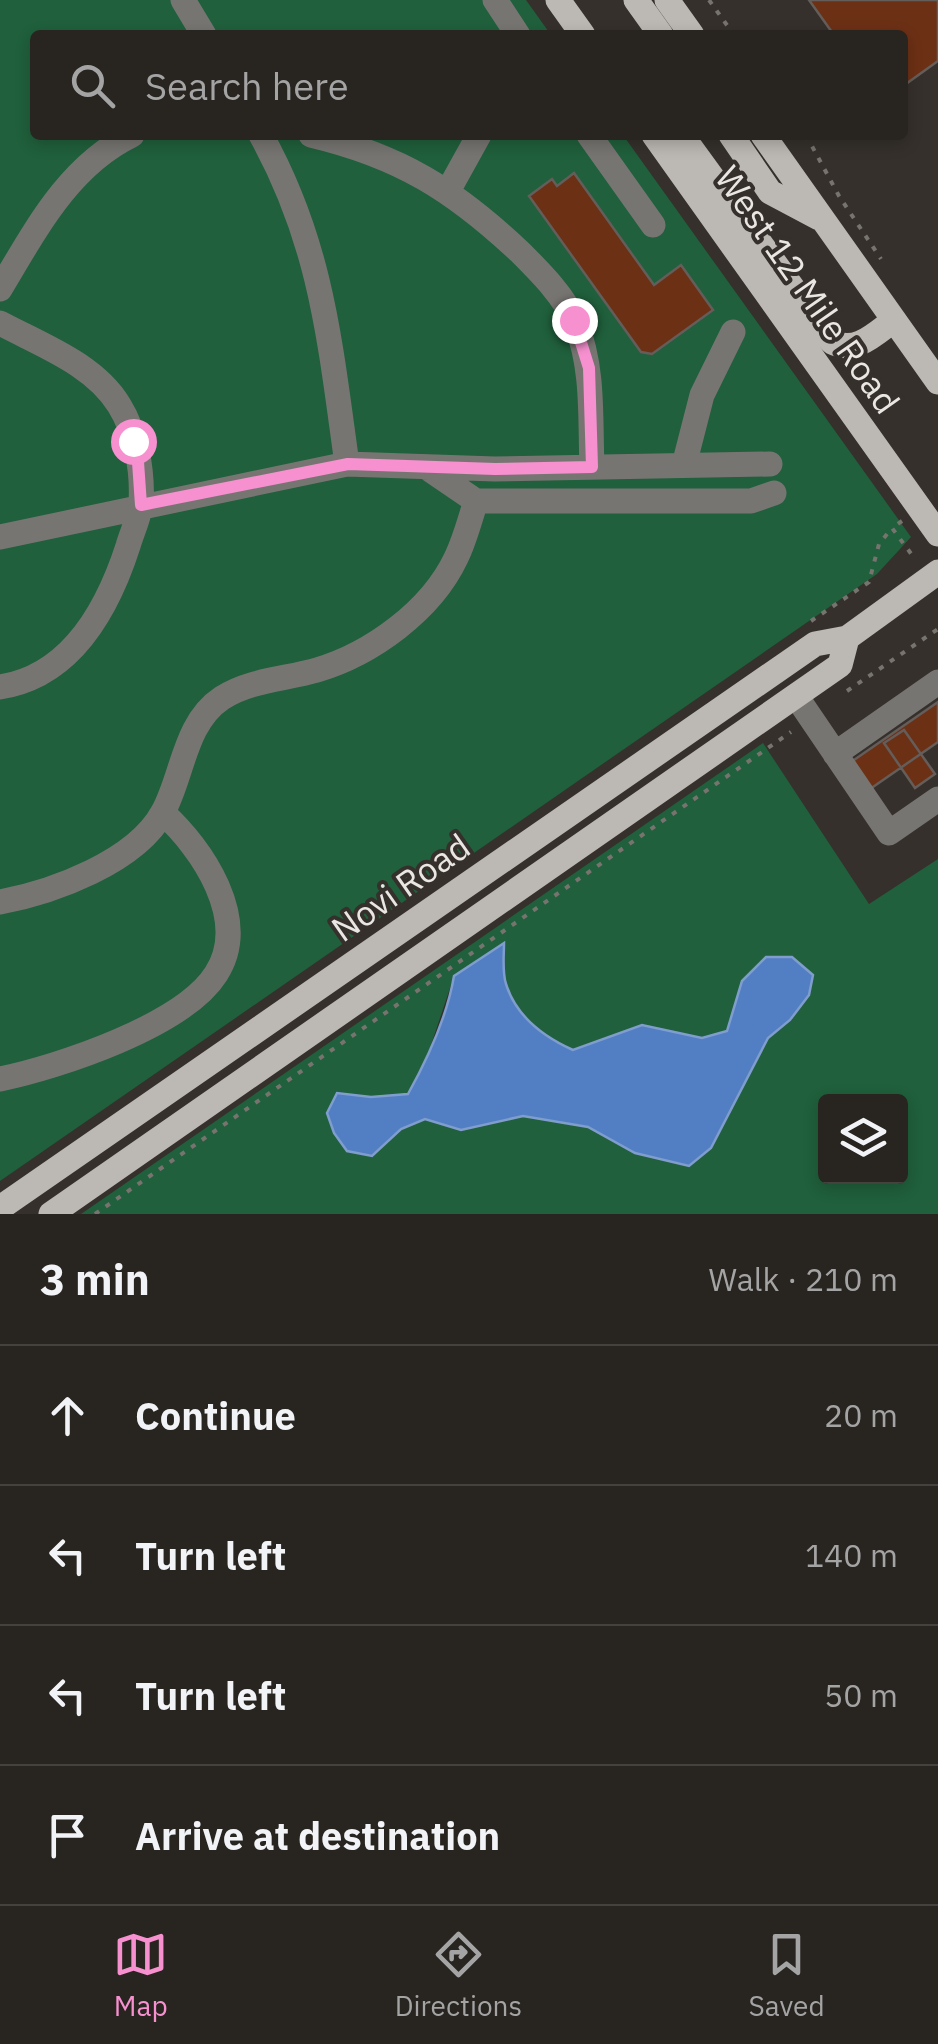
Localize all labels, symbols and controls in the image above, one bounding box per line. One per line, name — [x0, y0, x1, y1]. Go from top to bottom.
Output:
search box — [30, 30, 908, 140]
icon: search — [65, 58, 120, 113]
text: Search here — [145, 61, 349, 110]
street label: West 12 Mile Road — [705, 157, 910, 422]
route end — [552, 298, 598, 344]
route start — [111, 419, 157, 465]
street label: Novi Road — [322, 823, 479, 952]
map controls — [818, 1094, 908, 1184]
button: layers — [818, 1094, 908, 1184]
text: 3 min — [40, 1252, 150, 1307]
text: Walk · 210 m — [709, 1258, 898, 1300]
icon: ahead — [40, 1388, 95, 1443]
text: Continue — [135, 1391, 296, 1440]
text: 20 m — [824, 1394, 898, 1436]
icon: left — [40, 1528, 95, 1583]
text: Turn left — [135, 1531, 286, 1580]
text: 140 m — [805, 1534, 898, 1576]
icon: left — [40, 1668, 95, 1723]
text: Turn left — [135, 1671, 286, 1720]
text: 50 m — [824, 1674, 898, 1716]
icon: arrive — [40, 1808, 95, 1863]
text: Arrive at destination — [135, 1811, 500, 1860]
tab: Map — [113, 1927, 168, 2024]
tab: Directions — [395, 1927, 522, 2024]
tab: Saved — [749, 1927, 825, 2024]

